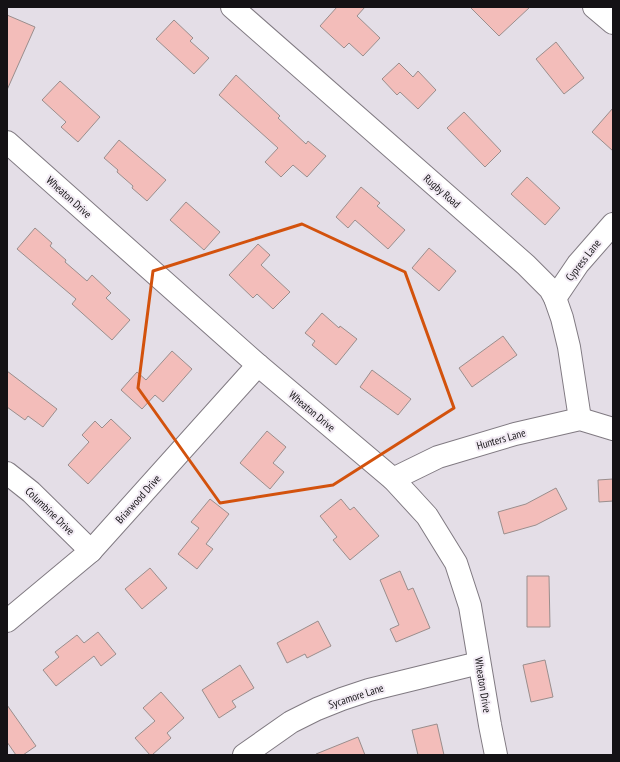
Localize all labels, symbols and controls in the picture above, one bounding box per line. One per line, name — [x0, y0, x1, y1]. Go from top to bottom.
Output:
street label: Rugby Road — [421, 171, 464, 211]
street label: Wheaton Drive — [44, 173, 95, 221]
street label: Cypress Lane — [562, 236, 604, 284]
street label: Wheaton Drive — [286, 388, 338, 435]
street label: Hunters Lane — [475, 425, 528, 453]
street label: Briarwood Drive — [112, 471, 164, 526]
street label: Columbine Drive — [23, 484, 78, 538]
street label: Wheaton Drive — [472, 656, 494, 714]
street label: Sycamore Lane — [327, 680, 386, 711]

